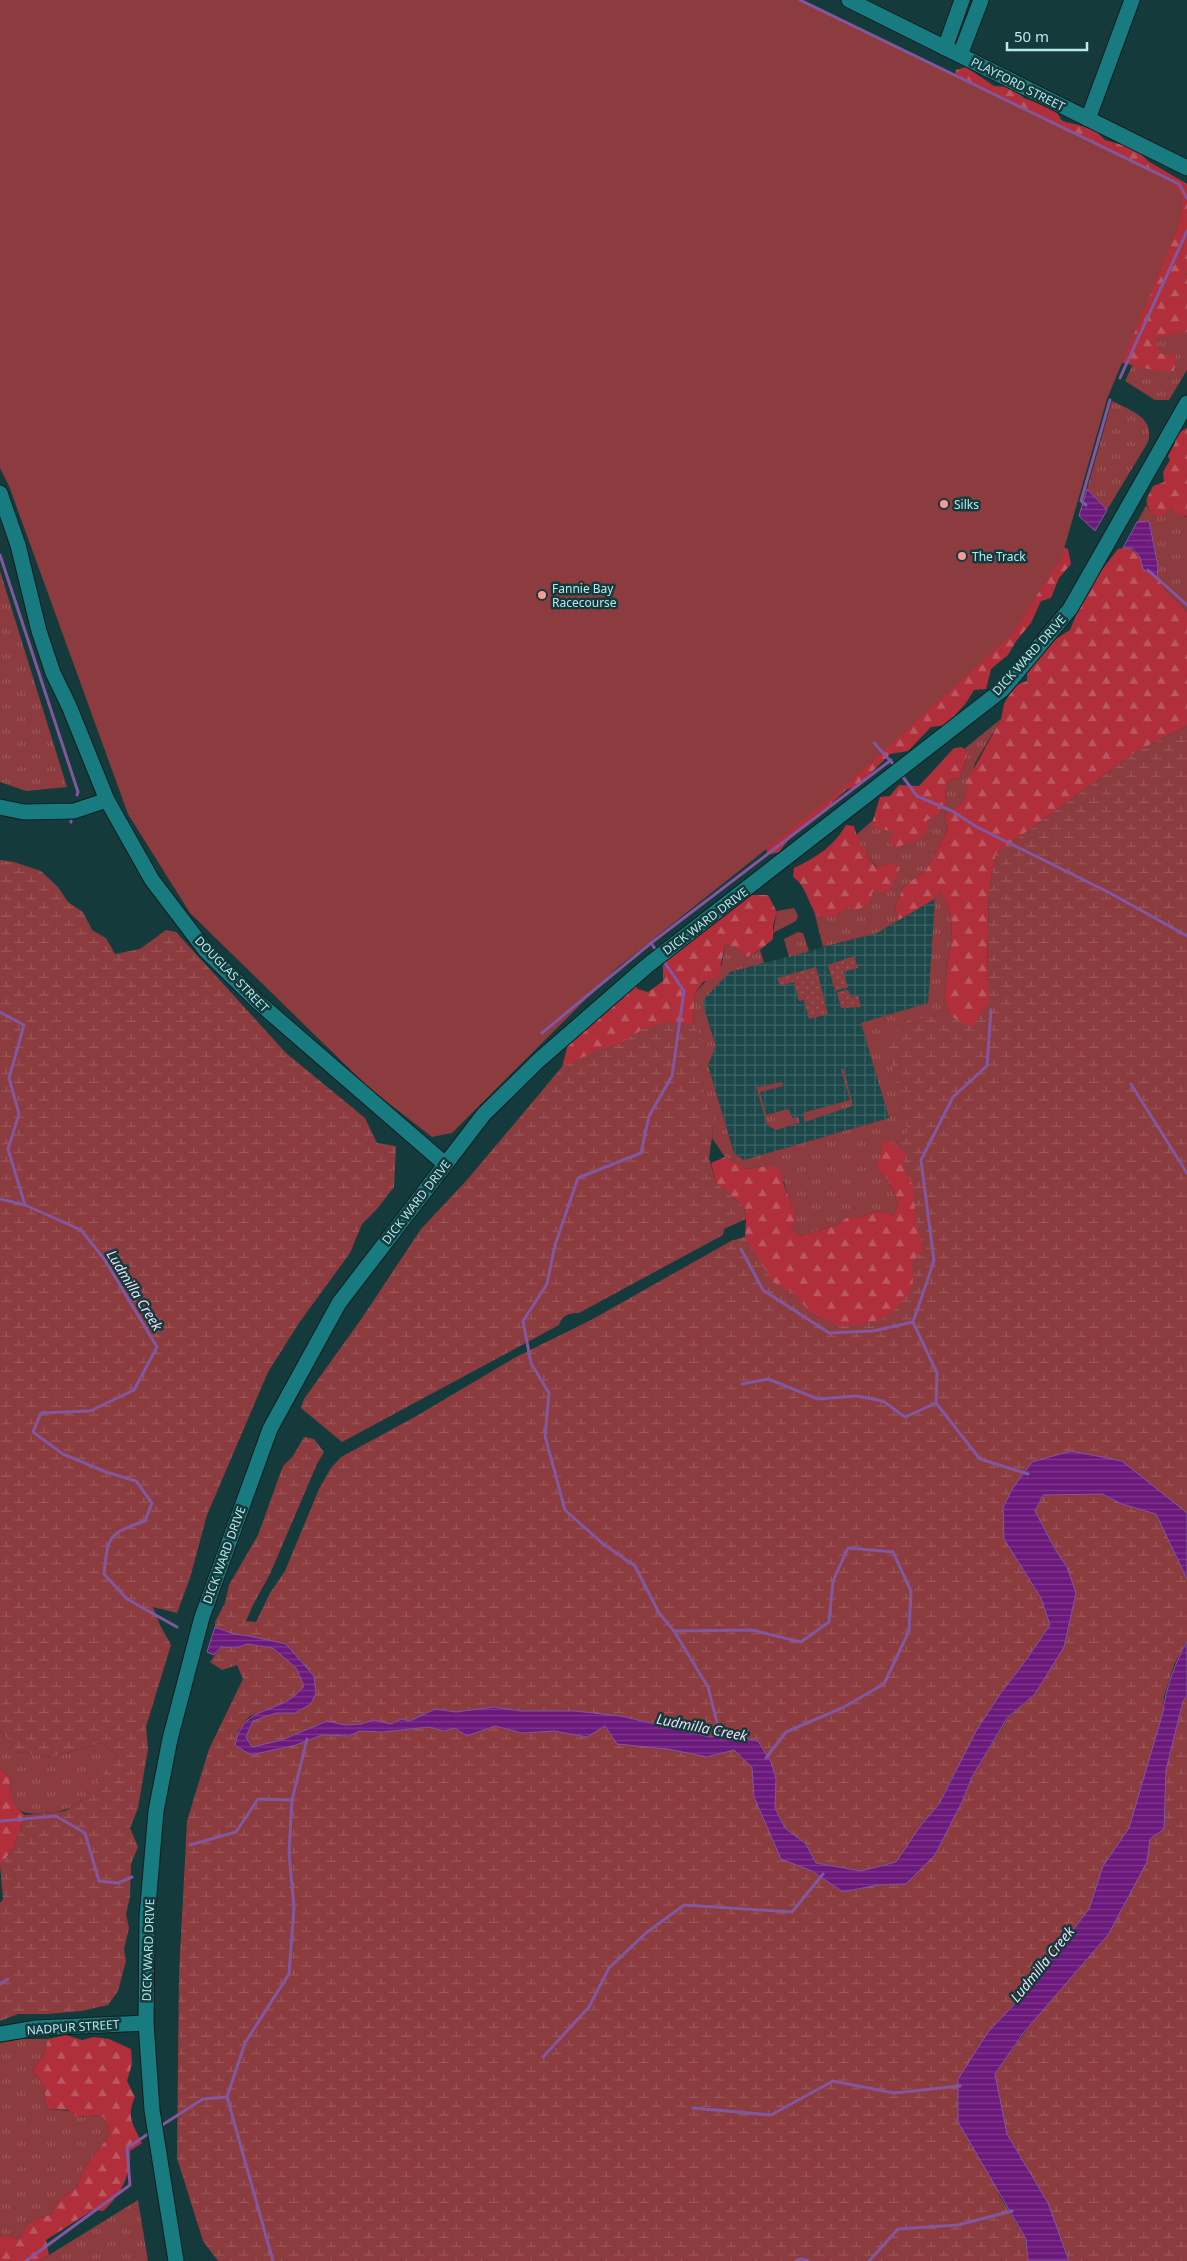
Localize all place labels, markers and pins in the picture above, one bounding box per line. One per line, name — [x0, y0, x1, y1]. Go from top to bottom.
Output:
place label: Silks — [954, 496, 979, 513]
marker: Silks — [938, 498, 950, 510]
place label: The Track — [972, 548, 1026, 565]
marker: The Track — [956, 550, 968, 562]
place label: Fannie Bay Racecourse — [552, 580, 617, 611]
marker: Fannie Bay Racecourse — [536, 589, 548, 601]

